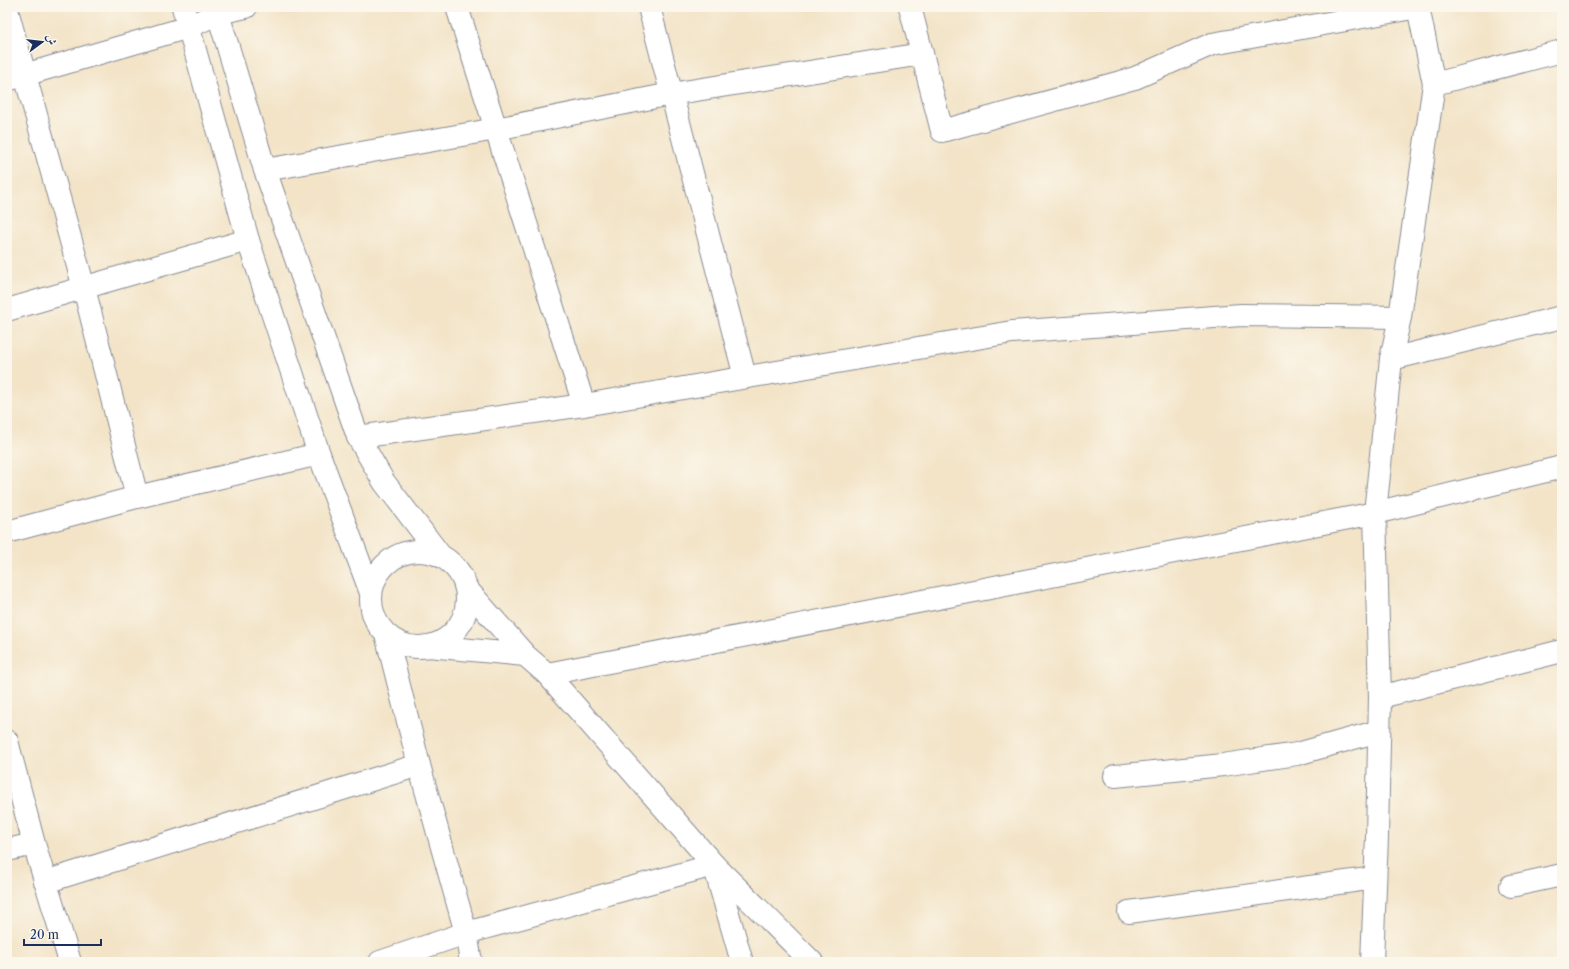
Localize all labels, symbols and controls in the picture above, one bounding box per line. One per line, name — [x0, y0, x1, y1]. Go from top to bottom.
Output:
north arrow — [22, 22, 62, 62]
text: ش — [43, 32, 60, 47]
scale bar — [24, 921, 101, 947]
text: 20 m — [30, 927, 59, 942]

